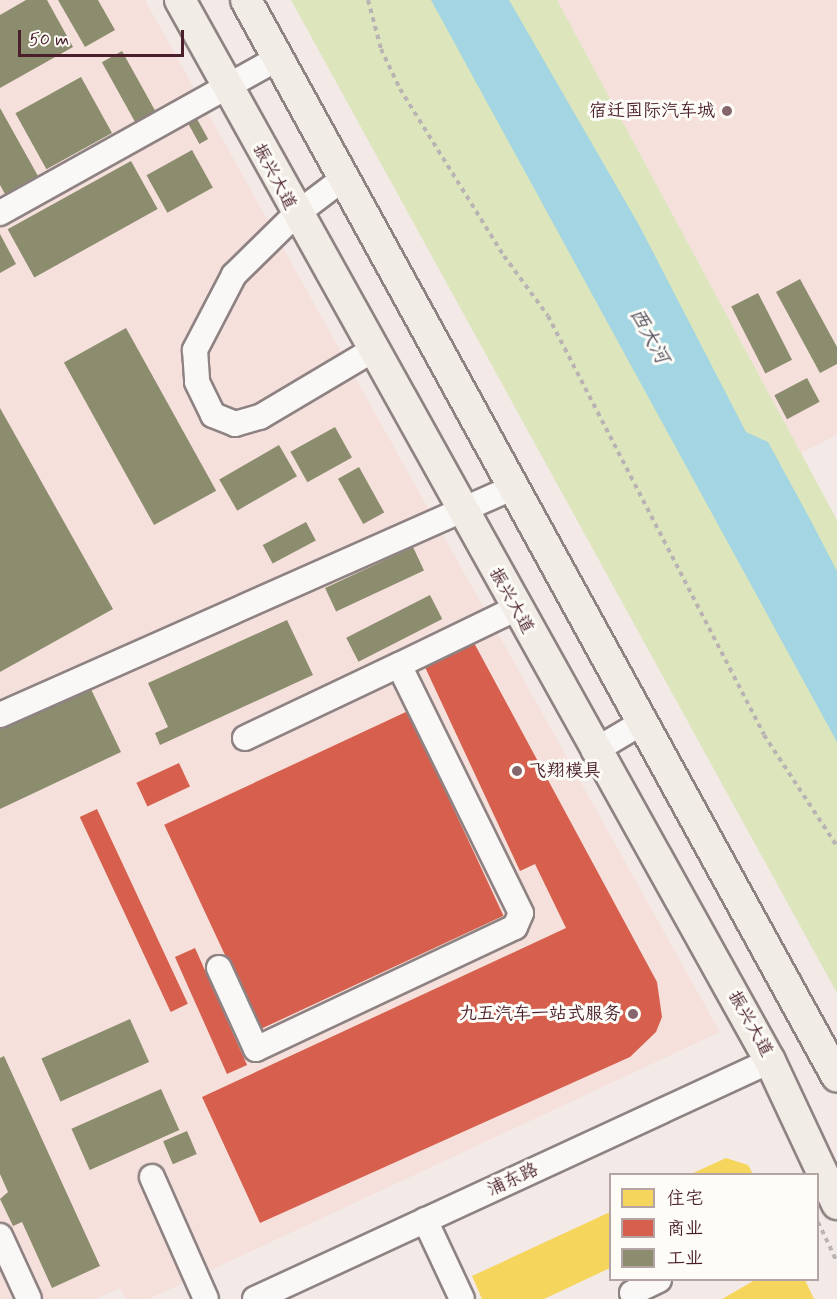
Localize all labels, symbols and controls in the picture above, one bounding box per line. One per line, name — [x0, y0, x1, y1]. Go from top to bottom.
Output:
scale bar — [21, 18, 188, 56]
text: 50 m — [29, 28, 69, 52]
place label: 宿迁国际汽车城 — [589, 100, 715, 122]
marker: 宿迁国际汽车城 — [720, 104, 734, 118]
street label: 振兴大道 — [248, 140, 300, 214]
water label: 西大河 — [624, 304, 674, 368]
street label: 振兴大道 — [484, 564, 538, 638]
place label: 飞翔模具 — [529, 760, 601, 782]
marker: 飞翔模具 — [510, 764, 524, 778]
street label: 振兴大道 — [723, 987, 777, 1061]
place label: 九五汽车一站式服务 — [459, 1003, 621, 1025]
marker: 九五汽车一站式服务 — [626, 1007, 640, 1021]
street label: 浦东路 — [484, 1159, 542, 1201]
legend — [609, 1173, 819, 1281]
text: 住宅 — [667, 1187, 703, 1211]
text: 商业 — [667, 1217, 703, 1241]
text: 工业 — [667, 1247, 703, 1271]

